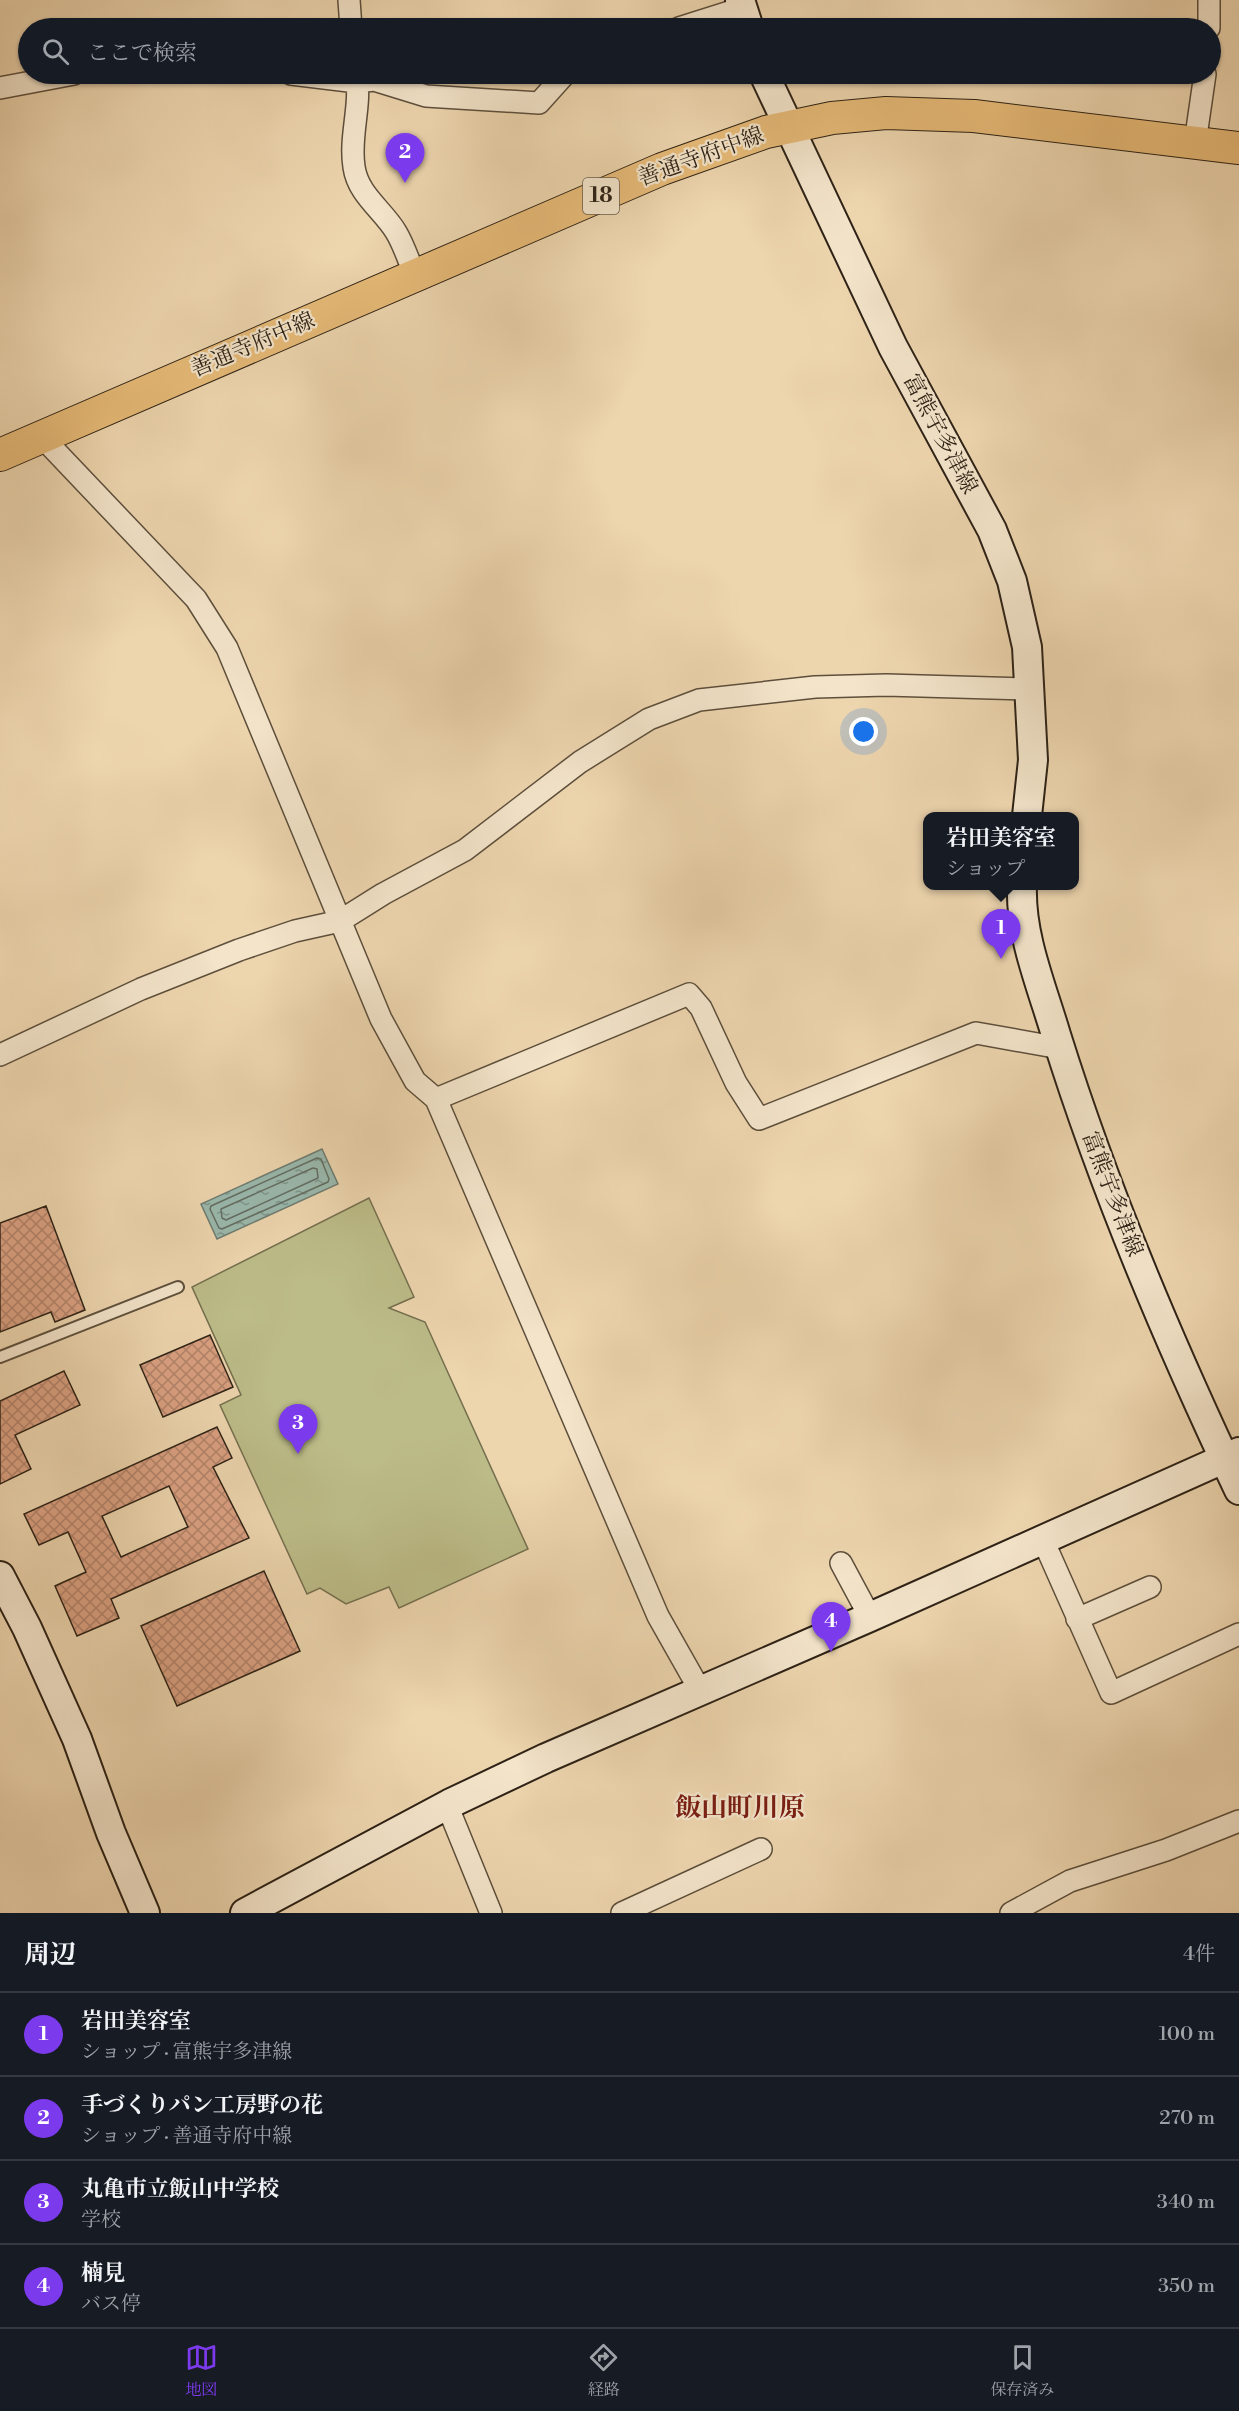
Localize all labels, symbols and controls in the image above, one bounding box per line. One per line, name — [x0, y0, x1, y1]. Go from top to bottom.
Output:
search box — [18, 18, 1221, 84]
icon: search — [39, 35, 72, 68]
text: ここで検索 — [87, 40, 197, 67]
street label: 善通寺府中線 — [634, 122, 768, 192]
pin: 2 — [386, 134, 424, 183]
road number: 18 — [583, 178, 619, 214]
street label: 善通寺府中線 — [187, 307, 319, 383]
street label: 富熊宇多津線 — [897, 369, 983, 499]
your location — [849, 717, 878, 746]
popup — [923, 812, 1079, 890]
text: 岩田美容室 — [946, 825, 1056, 852]
text: ショップ — [946, 857, 1026, 882]
pin: 1 — [982, 910, 1020, 959]
street label: 富熊宇多津線 — [1076, 1128, 1148, 1260]
pin: 3 — [278, 1404, 318, 1454]
pin: 4 — [812, 1602, 850, 1652]
district label: 飯山町川原 — [675, 1792, 805, 1824]
text: 周辺 — [24, 1939, 76, 1971]
text: 4件 — [1183, 1942, 1215, 1967]
text: 岩田美容室 — [81, 2008, 191, 2035]
text: 1 — [39, 2022, 48, 2047]
text: 100 m — [1159, 2022, 1215, 2047]
text: ショップ · 富熊宇多津線 — [81, 2040, 292, 2065]
text: 手づくりパン工房野の花 — [81, 2092, 323, 2119]
text: 2 — [37, 2106, 50, 2131]
text: 270 m — [1159, 2106, 1215, 2131]
text: ショップ · 善通寺府中線 — [81, 2124, 292, 2149]
text: 丸亀市立飯山中学校 — [81, 2176, 279, 2203]
text: 3 — [37, 2190, 50, 2215]
text: 340 m — [1157, 2190, 1215, 2215]
text: 学校 — [81, 2208, 121, 2233]
text: 楠見 — [81, 2260, 125, 2287]
text: 4 — [37, 2274, 50, 2299]
text: 350 m — [1158, 2274, 1215, 2299]
text: バス停 — [81, 2292, 141, 2317]
tab: 地図 — [185, 2341, 218, 2400]
tab: 経路 — [587, 2341, 620, 2400]
tab: 保存済み — [990, 2341, 1054, 2400]

